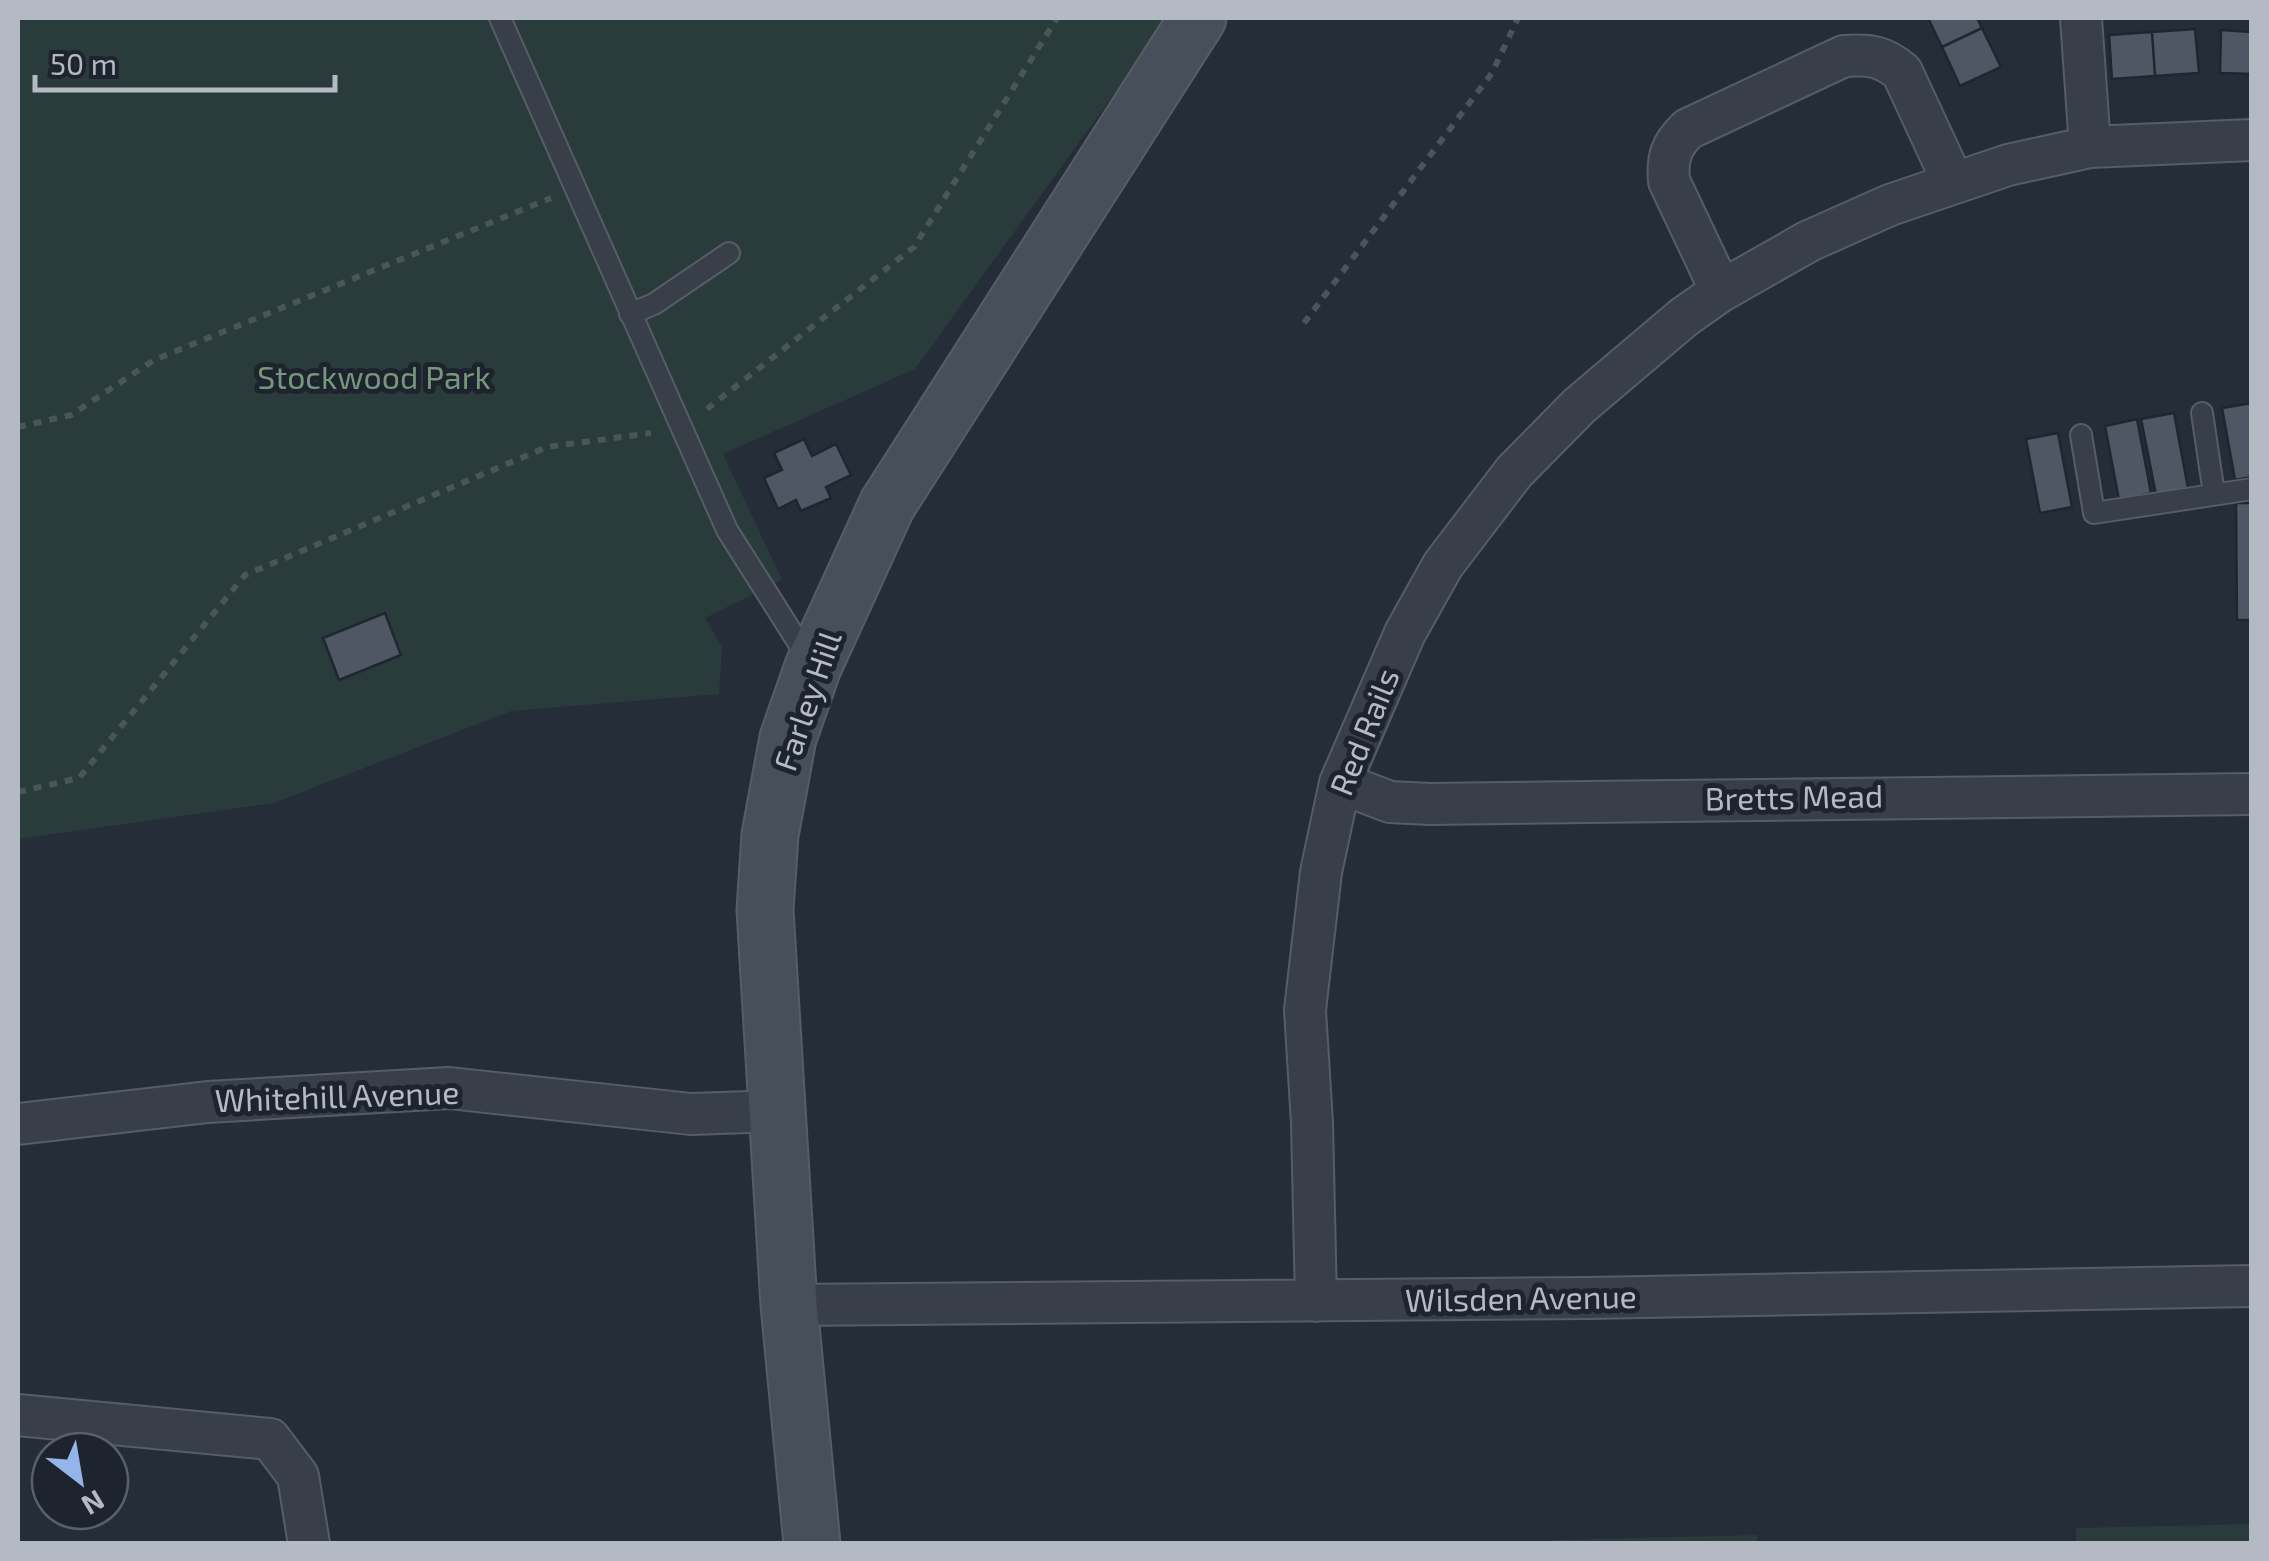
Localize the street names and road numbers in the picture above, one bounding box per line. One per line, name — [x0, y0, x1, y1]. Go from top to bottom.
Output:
street label: Farley Hill — [765, 625, 848, 775]
street label: Red Rails — [1321, 662, 1406, 800]
street label: Bretts Mead — [1704, 775, 1883, 817]
street label: Whitehill Avenue — [214, 1072, 460, 1118]
street label: Wilsden Avenue — [1405, 1276, 1637, 1318]

